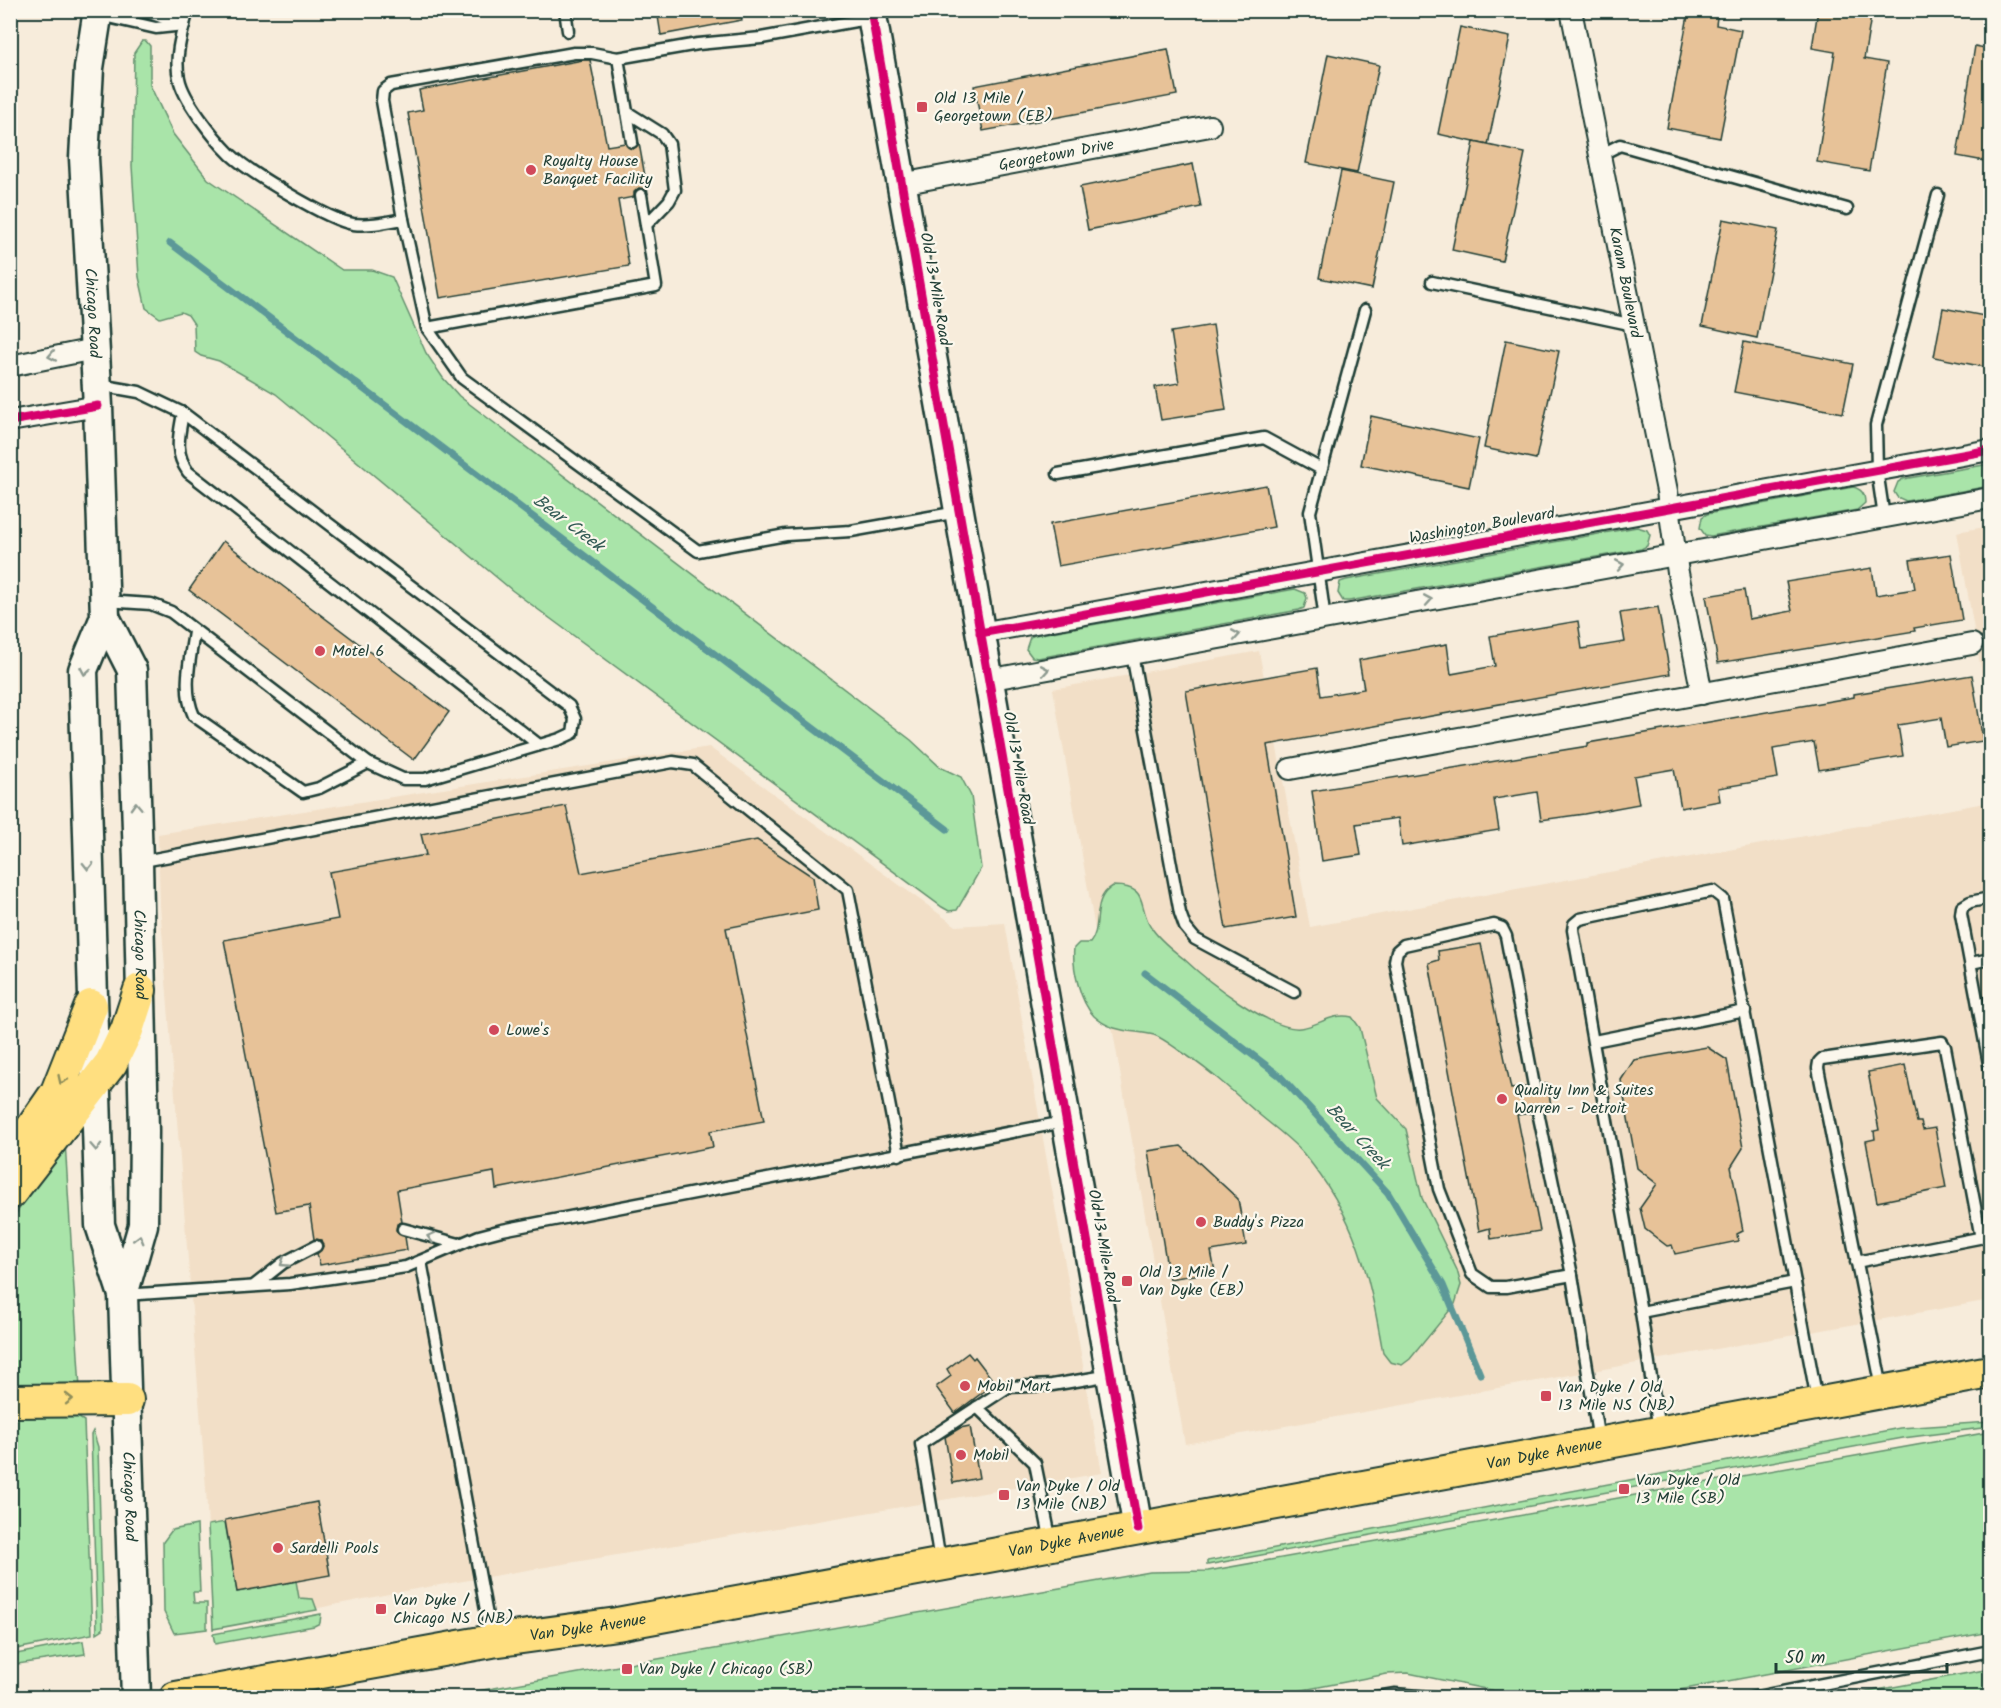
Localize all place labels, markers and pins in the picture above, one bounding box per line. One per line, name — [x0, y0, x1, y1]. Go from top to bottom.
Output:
place label: Old 13 Mile / Georgetown (EB) — [934, 86, 1053, 129]
marker: Old 13 Mile / Georgetown (EB) — [915, 100, 929, 114]
place label: Royalty House Banquet Facility — [543, 149, 653, 192]
marker: Royalty House Banquet Facility — [524, 163, 538, 177]
place label: Motel 6 — [332, 639, 385, 664]
marker: Motel 6 — [313, 644, 327, 658]
place label: Lowe's — [506, 1018, 549, 1043]
marker: Lowe's — [487, 1023, 501, 1037]
place label: Quality Inn & Suites Warren - Detroit — [1514, 1078, 1654, 1121]
marker: Quality Inn & Suites Warren - Detroit — [1495, 1092, 1509, 1106]
place label: Buddy's Pizza — [1213, 1210, 1304, 1235]
marker: Buddy's Pizza — [1194, 1215, 1208, 1229]
place label: Old 13 Mile / Van Dyke (EB) — [1139, 1260, 1244, 1303]
marker: Old 13 Mile / Van Dyke (EB) — [1120, 1274, 1134, 1288]
place label: Mobil Mart — [977, 1374, 1052, 1399]
place label: Van Dyke / Old 13 Mile NS (NB) — [1558, 1375, 1675, 1418]
marker: Mobil Mart — [958, 1379, 972, 1393]
marker: Van Dyke / Old 13 Mile NS (NB) — [1539, 1389, 1553, 1403]
place label: Mobil — [973, 1443, 1009, 1468]
marker: Mobil — [954, 1448, 968, 1462]
place label: Van Dyke / Old 13 Mile (SB) — [1636, 1468, 1741, 1511]
place label: Van Dyke / Old 13 Mile (NB) — [1016, 1474, 1121, 1517]
marker: Van Dyke / Old 13 Mile (SB) — [1617, 1482, 1631, 1496]
marker: Van Dyke / Old 13 Mile (NB) — [997, 1488, 1011, 1502]
place label: Sardelli Pools — [290, 1536, 379, 1561]
marker: Sardelli Pools — [271, 1541, 285, 1555]
place label: Van Dyke / Chicago NS (NB) — [393, 1588, 513, 1631]
marker: Van Dyke / Chicago NS (NB) — [374, 1602, 388, 1616]
place label: Van Dyke / Chicago (SB) — [639, 1657, 813, 1682]
marker: Van Dyke / Chicago (SB) — [620, 1662, 634, 1676]

